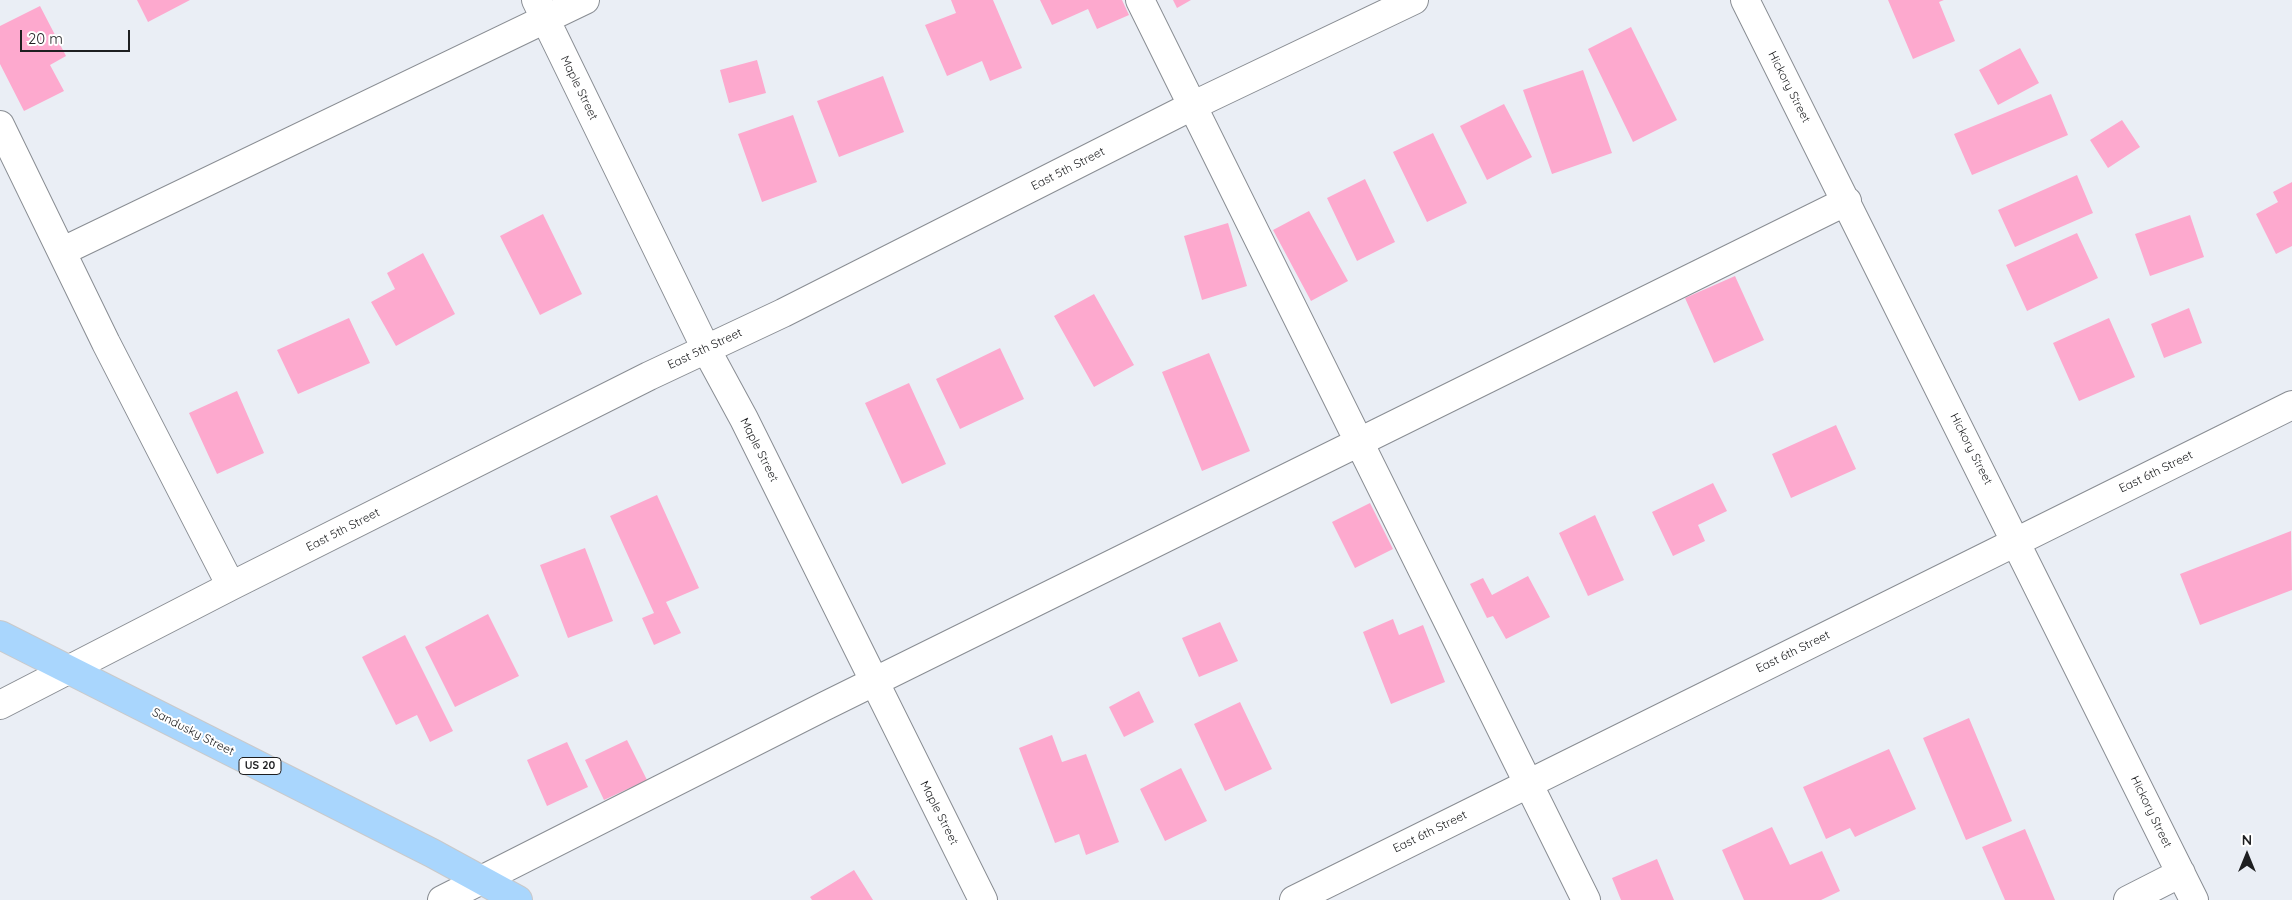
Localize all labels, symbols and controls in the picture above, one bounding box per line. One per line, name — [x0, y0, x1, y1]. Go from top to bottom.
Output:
scale bar — [22, 20, 132, 52]
text: 20 m — [28, 29, 63, 48]
street label: Hickory Street — [1765, 49, 1813, 125]
street label: Maple Street — [557, 53, 601, 123]
street label: East 5th Street — [1029, 144, 1107, 194]
street label: East 5th Street — [665, 325, 745, 373]
street label: Hickory Street — [1947, 411, 1995, 487]
street label: Maple Street — [737, 416, 781, 484]
street label: East 6th Street — [2117, 448, 2195, 496]
street label: East 5th Street — [304, 505, 382, 555]
street label: East 6th Street — [1754, 628, 1832, 676]
street label: Sandusky Street — [150, 705, 236, 759]
road number: US 20 — [239, 758, 281, 774]
street label: Hickory Street — [2127, 774, 2175, 850]
street label: Maple Street — [917, 779, 961, 847]
street label: East 6th Street — [1391, 808, 1469, 856]
north arrow — [2222, 830, 2272, 880]
text: N — [2242, 831, 2252, 849]

